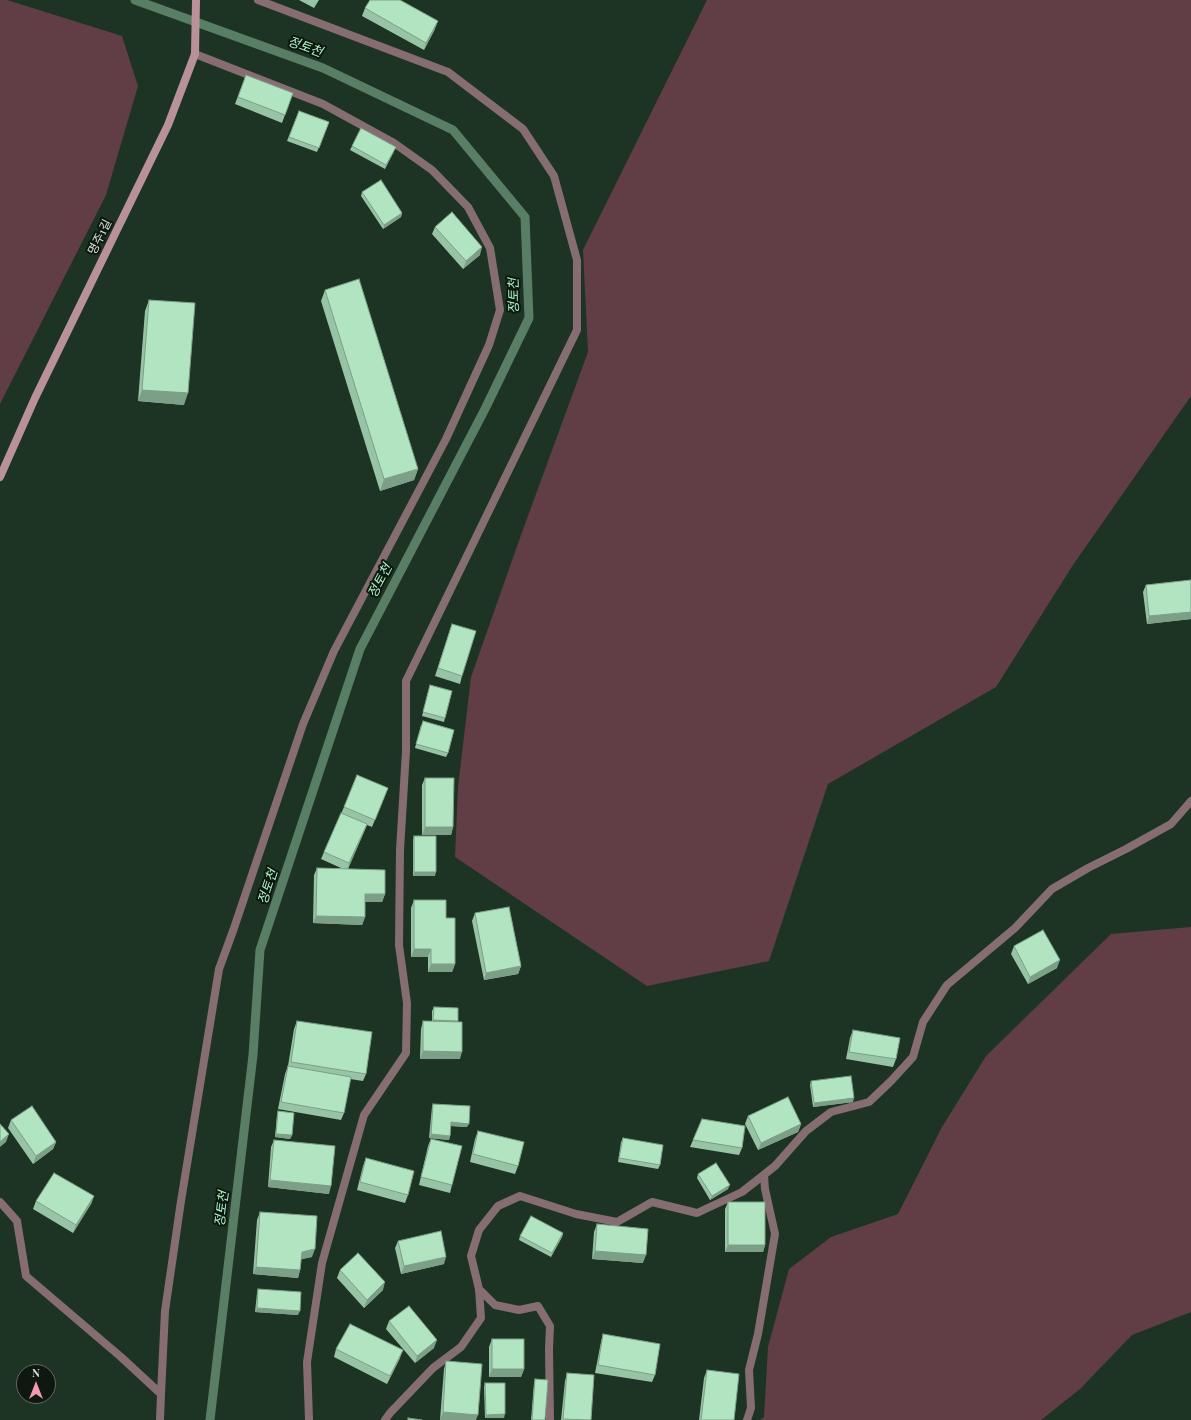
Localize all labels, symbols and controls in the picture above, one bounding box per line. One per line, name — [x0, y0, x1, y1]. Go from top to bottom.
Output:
water label: 정토천 — [285, 34, 325, 60]
street label: 명주1길 — [85, 217, 115, 257]
water label: 정토천 — [506, 278, 522, 314]
water label: 정토천 — [365, 561, 395, 601]
water label: 정토천 — [255, 868, 281, 906]
water label: 정토천 — [212, 1190, 232, 1228]
north arrow — [16, 1364, 56, 1404]
text: N — [32, 1365, 40, 1380]

